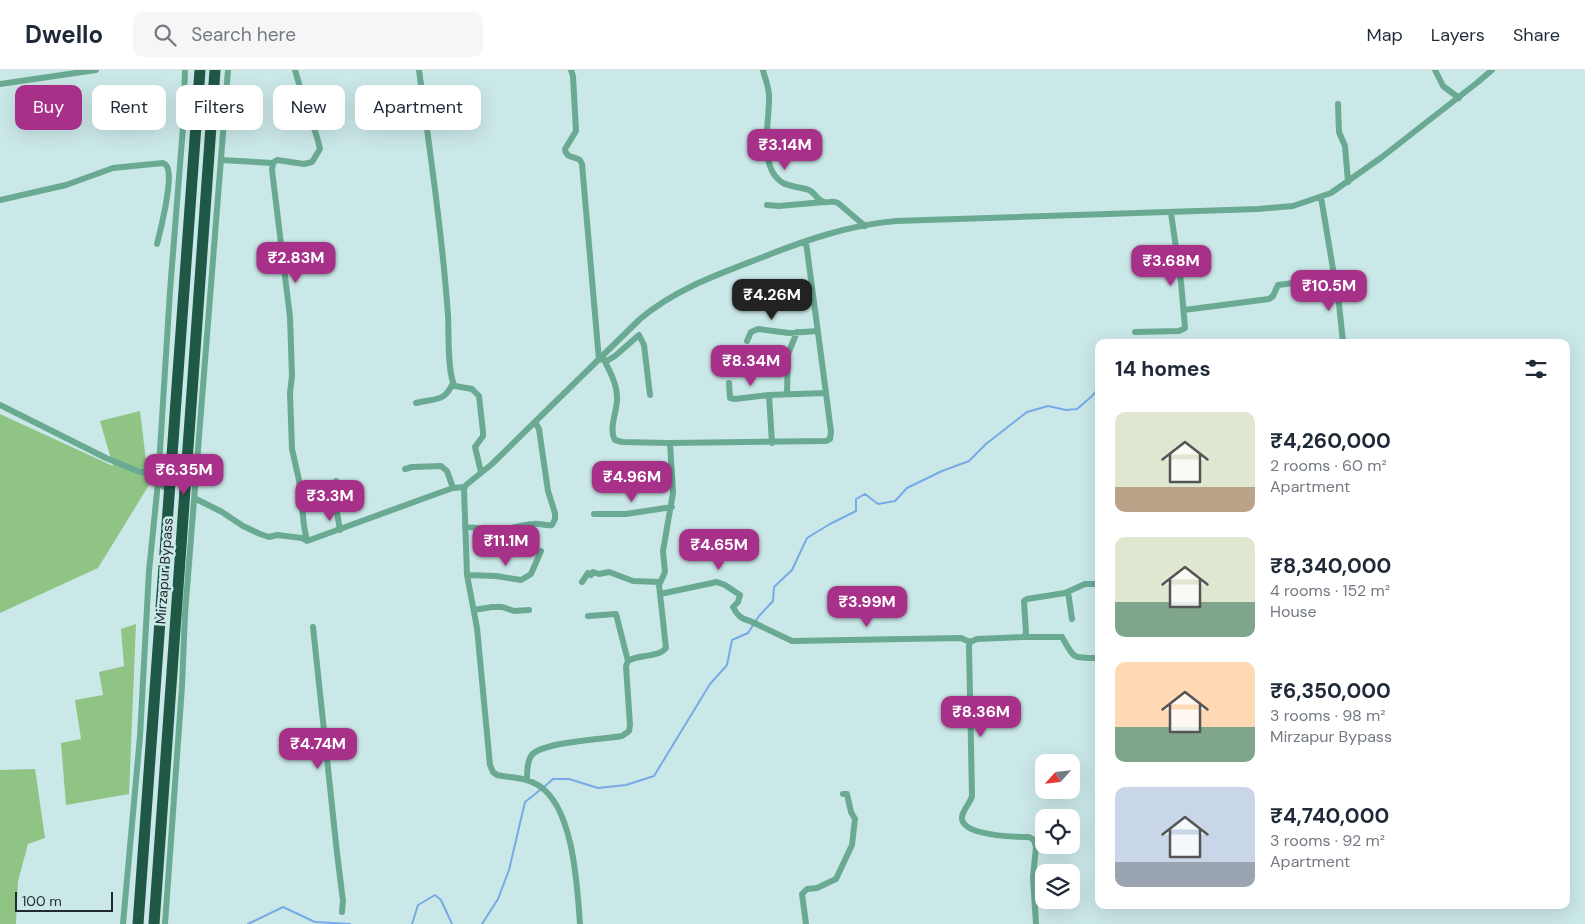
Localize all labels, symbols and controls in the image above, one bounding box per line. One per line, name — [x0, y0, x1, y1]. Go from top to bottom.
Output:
search box — [133, 12, 483, 57]
text: Dwello — [25, 19, 103, 50]
icon: search — [151, 21, 179, 49]
text: Search here — [191, 22, 296, 47]
text: Map — [1367, 23, 1403, 47]
text: Layers — [1431, 23, 1485, 47]
text: Share — [1513, 23, 1560, 47]
chip: Buy — [15, 85, 82, 130]
chip: Rent — [92, 85, 166, 130]
chip: Filters — [176, 85, 263, 130]
chip: New — [273, 85, 345, 130]
chip: Apartment — [355, 85, 481, 130]
pin: ₹3.14M — [744, 128, 826, 171]
text: ₹3.14M — [758, 134, 812, 155]
pin: ₹2.83M — [255, 242, 337, 284]
pin: ₹3.68M — [1130, 244, 1212, 287]
text: ₹2.83M — [267, 247, 325, 268]
text: ₹3.68M — [1142, 250, 1200, 271]
pin: ₹10.5M — [1288, 270, 1370, 312]
text: ₹10.5M — [1302, 275, 1356, 296]
pin: ₹4.26M — [731, 278, 813, 321]
text: ₹4.26M — [743, 284, 801, 305]
pin: ₹8.34M — [710, 344, 792, 387]
text: ₹8.34M — [722, 350, 780, 371]
text: 14 homes — [1115, 355, 1211, 383]
icon: filters — [1522, 355, 1550, 383]
text: ₹4,260,000 — [1270, 427, 1391, 455]
icon: home — [1155, 432, 1215, 492]
pin: ₹6.35M — [143, 454, 225, 496]
text: 2 rooms · 60 m² — [1270, 455, 1387, 476]
text: ₹6.35M — [155, 459, 213, 480]
pin: ₹4.96M — [591, 460, 673, 503]
text: ₹4.96M — [603, 466, 661, 487]
text: Apartment — [1270, 476, 1350, 497]
pin: ₹3.3M — [295, 480, 365, 522]
text: ₹3.3M — [306, 485, 354, 506]
street label: Mirzapur Bypass — [151, 517, 177, 625]
pin: ₹11.1M — [465, 524, 547, 567]
pin: ₹4.65M — [678, 528, 760, 571]
text: ₹11.1M — [484, 530, 529, 551]
text: ₹4.65M — [690, 534, 748, 555]
text: ₹8,340,000 — [1270, 552, 1391, 580]
icon: home — [1155, 557, 1215, 617]
text: 4 rooms · 152 m² — [1270, 580, 1390, 601]
pin: ₹3.99M — [826, 586, 908, 628]
text: ₹3.99M — [838, 591, 896, 612]
text: House — [1270, 601, 1317, 622]
text: ₹6,350,000 — [1270, 677, 1391, 705]
icon: home — [1155, 682, 1215, 742]
pin: ₹8.36M — [940, 696, 1022, 738]
text: ₹8.36M — [952, 701, 1010, 722]
text: 3 rooms · 98 m² — [1270, 705, 1386, 726]
text: Mirzapur Bypass — [1270, 726, 1392, 747]
pin: ₹4.74M — [277, 728, 359, 770]
text: ₹4.74M — [290, 733, 346, 754]
north arrow — [1035, 754, 1080, 799]
map controls — [1035, 754, 1080, 909]
text: ₹4,740,000 — [1270, 802, 1389, 830]
icon: home — [1155, 807, 1215, 867]
button: locate — [1035, 809, 1080, 854]
text: 3 rooms · 92 m² — [1270, 830, 1385, 851]
text: Apartment — [1270, 851, 1350, 872]
button: layers — [1035, 864, 1080, 909]
scale bar — [15, 889, 112, 912]
text: 100 m — [22, 892, 62, 910]

